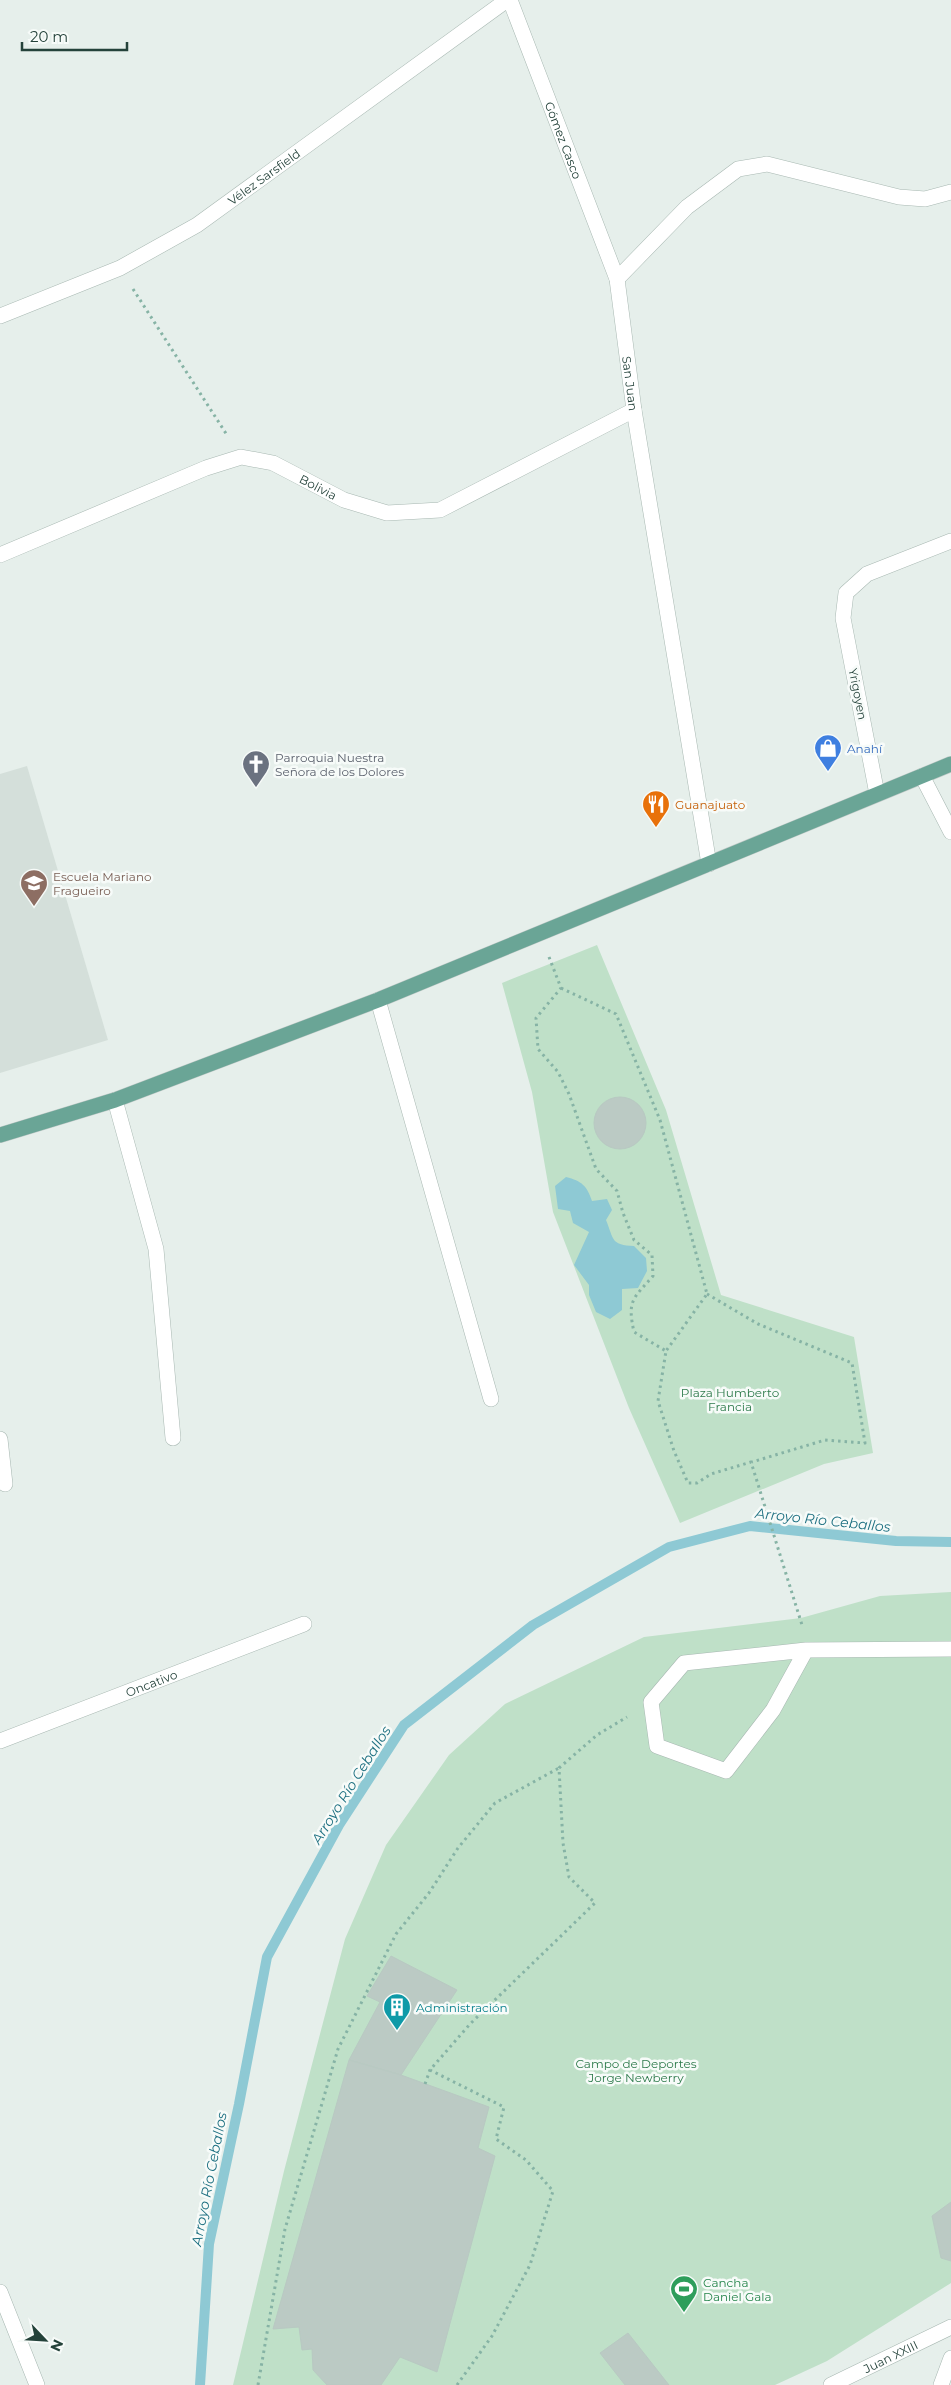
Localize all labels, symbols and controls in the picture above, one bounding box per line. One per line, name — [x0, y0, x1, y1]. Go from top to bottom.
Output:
scale bar — [22, 20, 128, 52]
text: 20 m — [30, 27, 68, 46]
street label: Gómez Casco — [542, 99, 585, 181]
street label: Vélez Sarsfield — [225, 145, 303, 208]
street label: San Juan — [620, 355, 642, 412]
street label: Bolivia — [297, 471, 340, 503]
street label: Yrigoyen — [846, 667, 870, 721]
shop icon: Anahí — [813, 733, 843, 772]
place label: Anahí — [847, 741, 883, 756]
church icon: Parroquia Nuestra Señora de los Dolores — [241, 749, 271, 788]
place label: Parroquia Nuestra Señora de los Dolores — [275, 750, 404, 779]
restaurant icon: Guanajuato — [641, 789, 671, 828]
place label: Guanajuato — [675, 797, 745, 812]
school or university icon: Escuela Mariano Fragueiro — [19, 868, 49, 907]
place label: Escuela Mariano Fragueiro — [53, 869, 152, 898]
park label: Plaza Humberto Francia — [681, 1385, 779, 1414]
water label: Arroyo Río Ceballos — [753, 1504, 892, 1536]
street label: Oncativo — [123, 1666, 179, 1700]
water label: Arroyo Río Ceballos — [307, 1722, 395, 1848]
building icon: Administración — [382, 1992, 412, 2031]
place label: Administración — [416, 2000, 508, 2015]
park label: Campo de Deportes Jorge Newberry — [575, 2056, 697, 2085]
water label: Arroyo Río Ceballos — [187, 2110, 231, 2248]
sports icon: Cancha Daniel Gala — [669, 2274, 699, 2313]
place label: Cancha Daniel Gala — [703, 2275, 772, 2304]
north arrow — [20, 2315, 70, 2365]
text: N — [46, 2337, 67, 2354]
street label: Juan XXIII — [860, 2337, 920, 2376]

